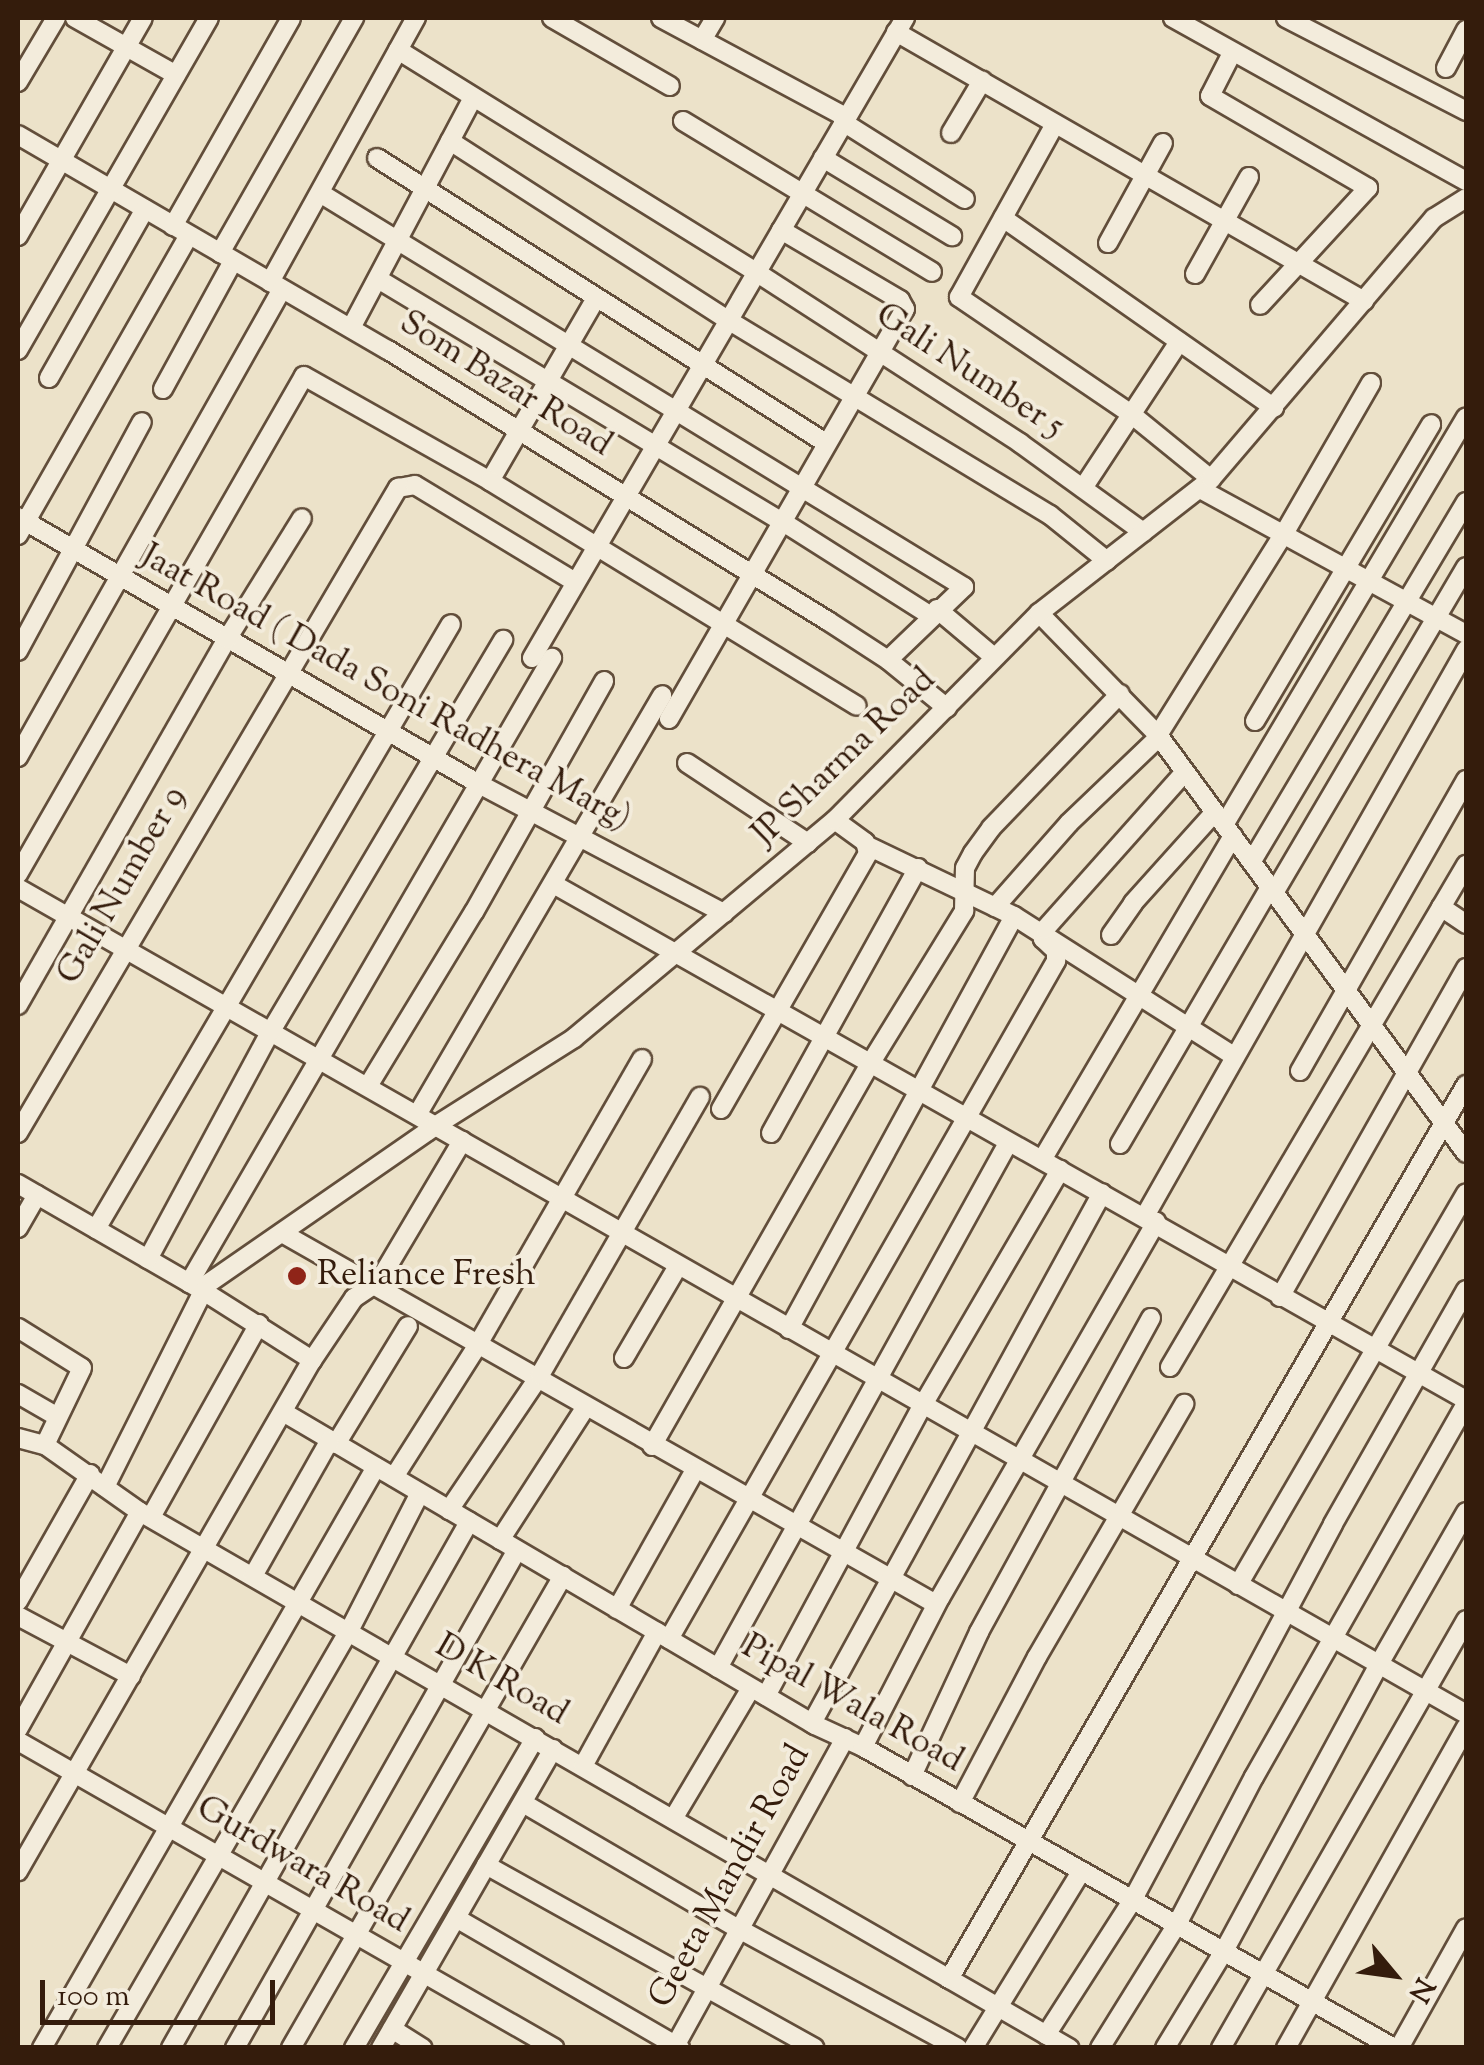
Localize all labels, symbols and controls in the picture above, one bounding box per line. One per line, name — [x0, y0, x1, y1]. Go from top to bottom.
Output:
street label: Gali Number 5 — [867, 295, 1071, 449]
street label: Som Bazar Road — [391, 303, 619, 467]
street label: Jaat Road ( Dada Soni Radhera Marg) — [133, 536, 637, 842]
street label: JP Sharma Road — [745, 660, 945, 856]
street label: Gali Number 9 — [49, 780, 197, 992]
place label: Reliance Fresh — [317, 1255, 536, 1297]
marker: Reliance Fresh — [286, 1265, 308, 1287]
street label: D K Road — [427, 1626, 575, 1736]
street label: Pipal Wala Road — [734, 1627, 970, 1783]
street label: Geeta Mandir Road — [641, 1738, 821, 2016]
street label: Gurdwara Road — [188, 1788, 416, 1944]
north arrow — [1344, 1925, 1444, 2025]
scale bar — [45, 1960, 280, 2022]
text: N — [1397, 1970, 1443, 2009]
text: 100 m — [57, 1976, 130, 2019]

